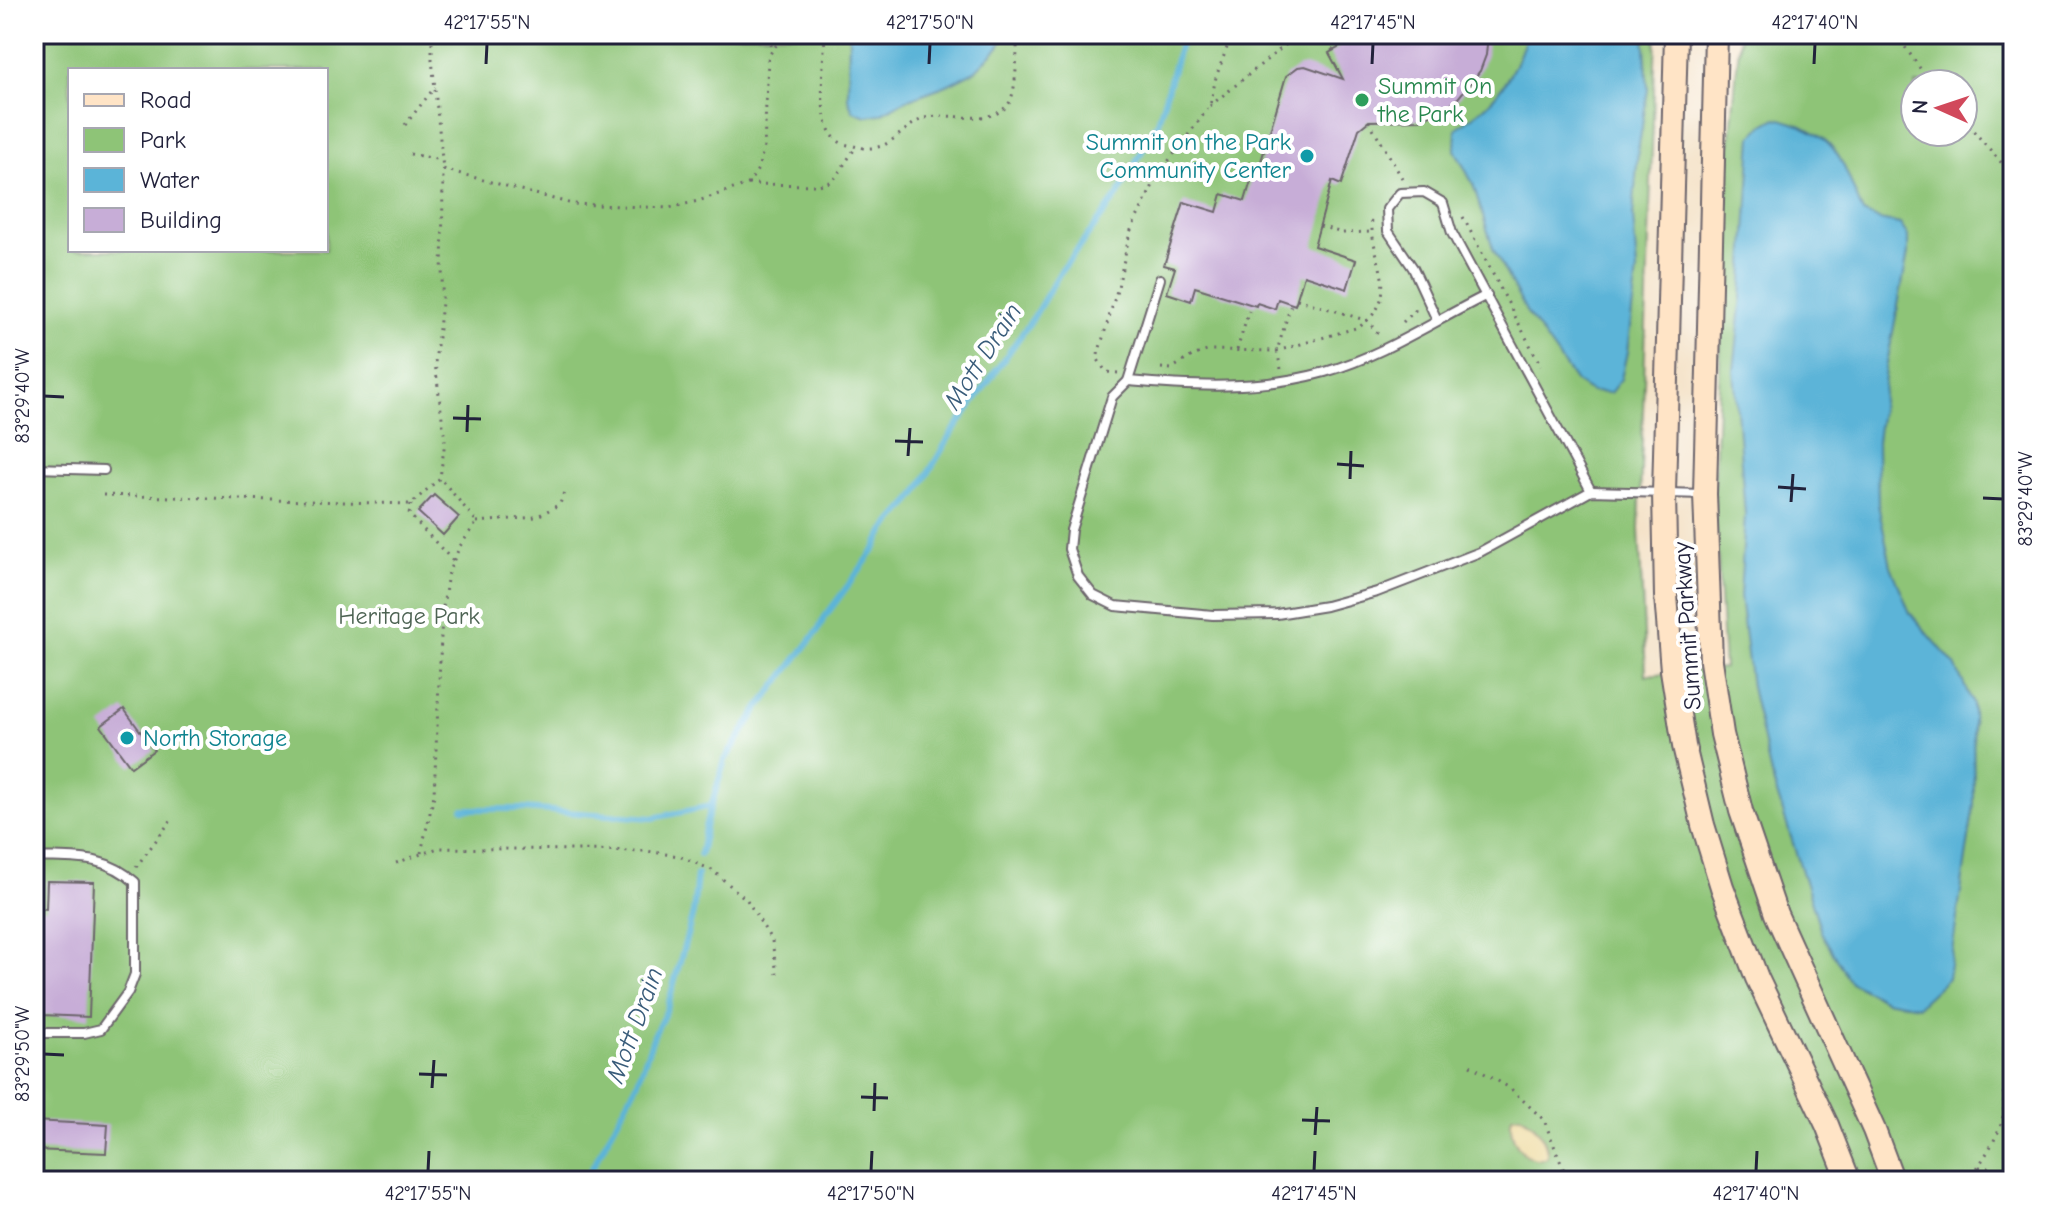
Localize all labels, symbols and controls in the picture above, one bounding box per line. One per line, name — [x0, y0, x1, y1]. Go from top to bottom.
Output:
text: 42°17'55"N — [444, 11, 530, 34]
text: 42°17'50"N — [886, 11, 974, 34]
text: 42°17'45"N — [1330, 11, 1416, 34]
text: 42°17'40"N — [1772, 11, 1858, 34]
legend — [68, 68, 328, 252]
north arrow — [1899, 68, 1979, 148]
place label: Summit On the Park — [1377, 72, 1492, 128]
text: Road — [140, 86, 192, 114]
marker: Summit On the Park — [1353, 91, 1371, 109]
text: N — [1907, 99, 1933, 115]
text: Park — [140, 126, 186, 154]
place label: Summit on the Park Community Center — [1086, 128, 1291, 184]
marker: Summit on the Park Community Center — [1298, 147, 1316, 165]
text: Water — [140, 166, 200, 194]
text: Building — [140, 206, 222, 234]
water label: Mott Drain — [937, 298, 1028, 416]
text: 83°29'40"W — [11, 348, 34, 444]
text: 83°29'40"W — [2014, 451, 2037, 547]
street label: Summit Parkway — [1667, 541, 1707, 711]
park label: Heritage Park — [338, 602, 480, 630]
place label: North Storage — [143, 724, 287, 752]
marker: North Storage — [118, 729, 136, 747]
water label: Mott Drain — [600, 964, 670, 1088]
text: 83°29'50"W — [11, 1005, 34, 1102]
text: 42°17'55"N — [385, 1182, 471, 1205]
text: 42°17'50"N — [827, 1182, 915, 1205]
text: 42°17'45"N — [1271, 1182, 1357, 1205]
text: 42°17'40"N — [1713, 1182, 1799, 1205]

